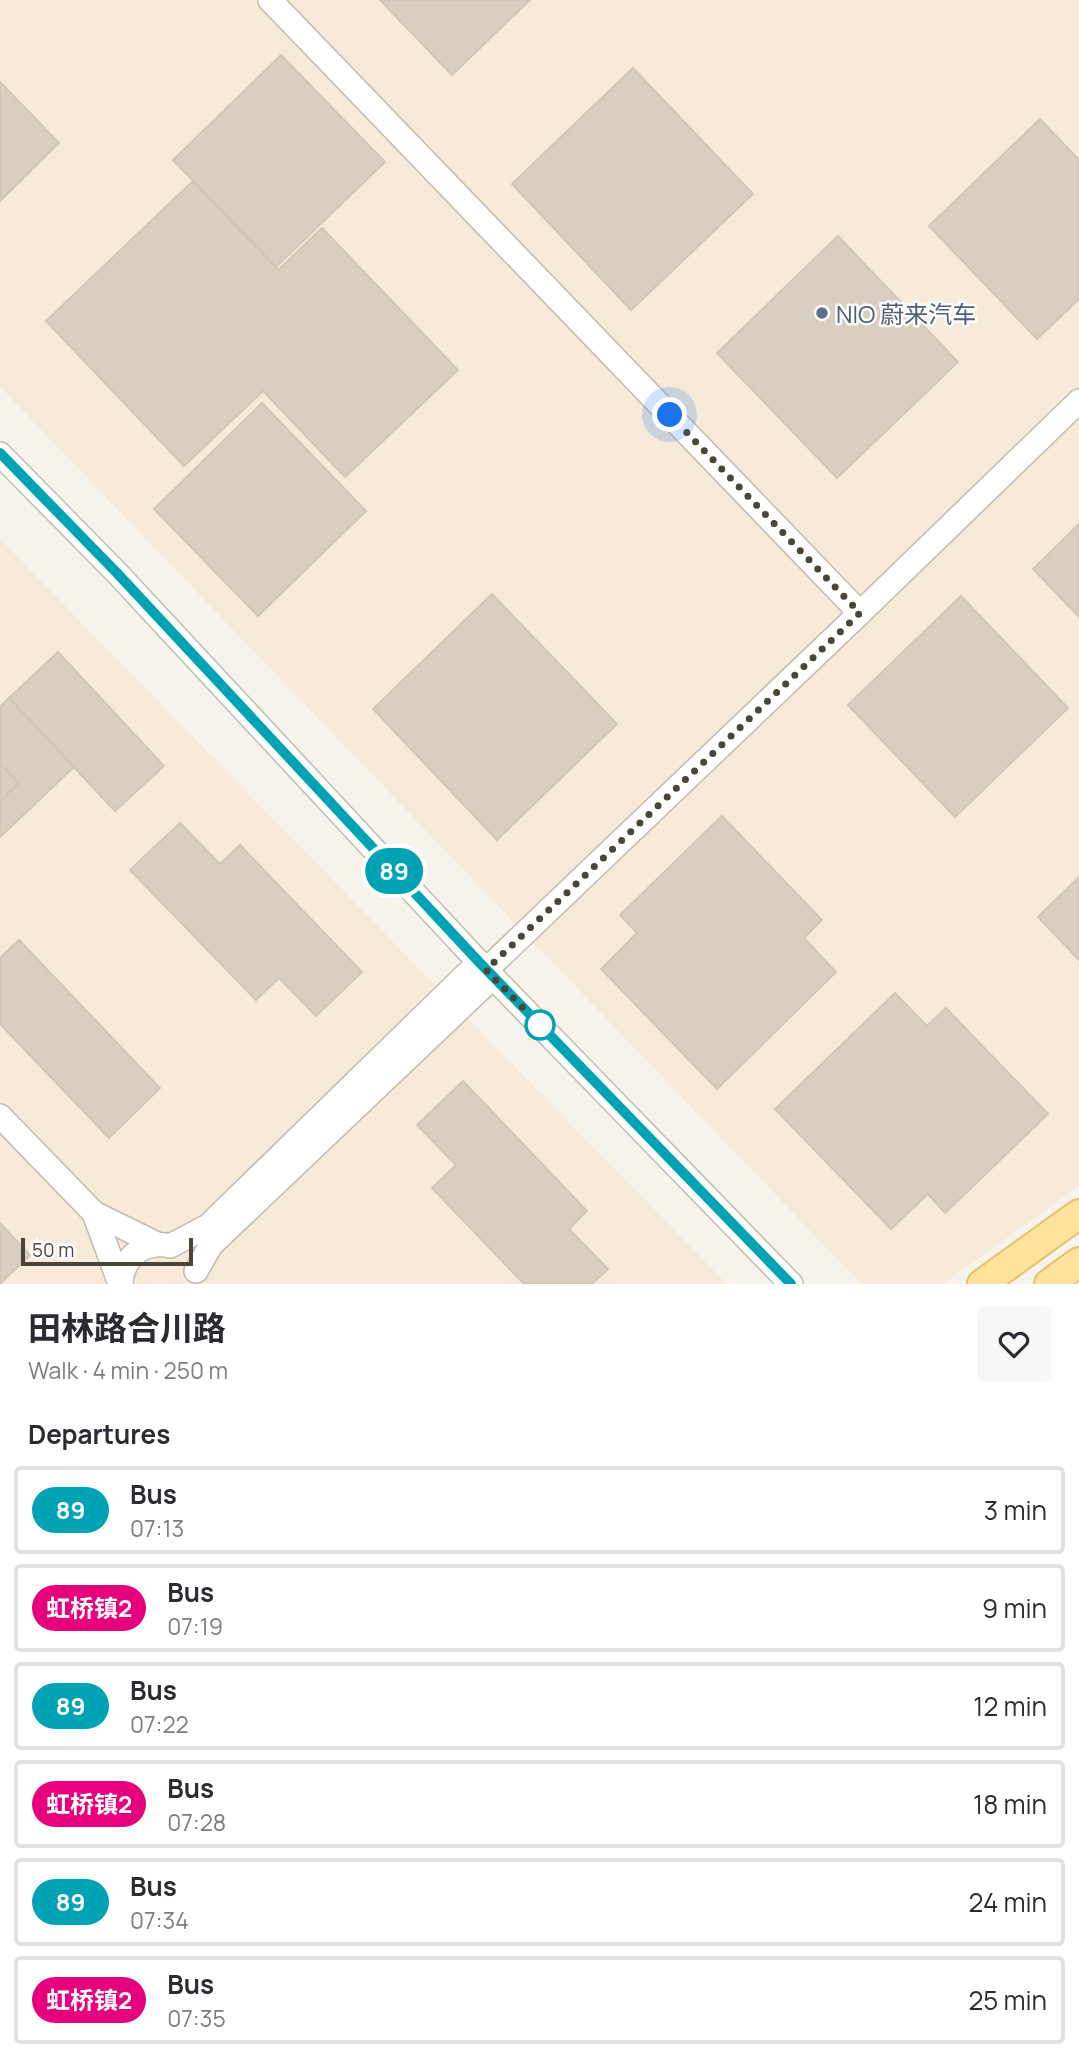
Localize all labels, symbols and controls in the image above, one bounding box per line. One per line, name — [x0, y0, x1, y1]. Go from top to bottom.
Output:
place label: NIO 蔚来汽车 — [836, 297, 976, 330]
marker: NIO 蔚来汽车 — [814, 305, 830, 321]
your location — [652, 397, 687, 432]
line badge: 89 — [362, 848, 426, 894]
text: 89 — [379, 854, 409, 887]
unlabelled marker — [525, 1010, 555, 1040]
scale bar — [21, 1235, 192, 1267]
text: 50 m — [32, 1237, 74, 1263]
text: 田林路合川路 — [28, 1305, 226, 1350]
button: heart — [977, 1307, 1051, 1381]
text: Walk · 4 min · 250 m — [28, 1354, 228, 1386]
text: Departures — [28, 1416, 170, 1452]
text: Bus — [130, 1476, 177, 1512]
text: 3 min — [984, 1492, 1047, 1528]
text: 89 — [56, 1493, 85, 1526]
text: 07:13 — [130, 1512, 184, 1544]
text: Bus — [167, 1574, 214, 1610]
text: 9 min — [982, 1590, 1047, 1626]
text: 虹桥镇2 — [46, 1591, 132, 1624]
text: 07:19 — [167, 1610, 223, 1642]
text: Bus — [130, 1672, 177, 1708]
text: 12 min — [973, 1688, 1047, 1724]
text: 89 — [56, 1689, 85, 1722]
text: 07:22 — [130, 1708, 189, 1740]
text: Bus — [167, 1770, 214, 1806]
text: 18 min — [973, 1786, 1047, 1822]
text: 虹桥镇2 — [46, 1787, 132, 1820]
text: 07:28 — [167, 1806, 226, 1838]
text: Bus — [130, 1868, 177, 1904]
text: 24 min — [969, 1884, 1047, 1920]
text: 89 — [56, 1885, 85, 1918]
text: 07:34 — [130, 1904, 189, 1936]
text: Bus — [167, 1966, 214, 2002]
text: 25 min — [968, 1982, 1047, 2018]
text: 虹桥镇2 — [46, 1983, 132, 2016]
text: 07:35 — [167, 2002, 226, 2034]

